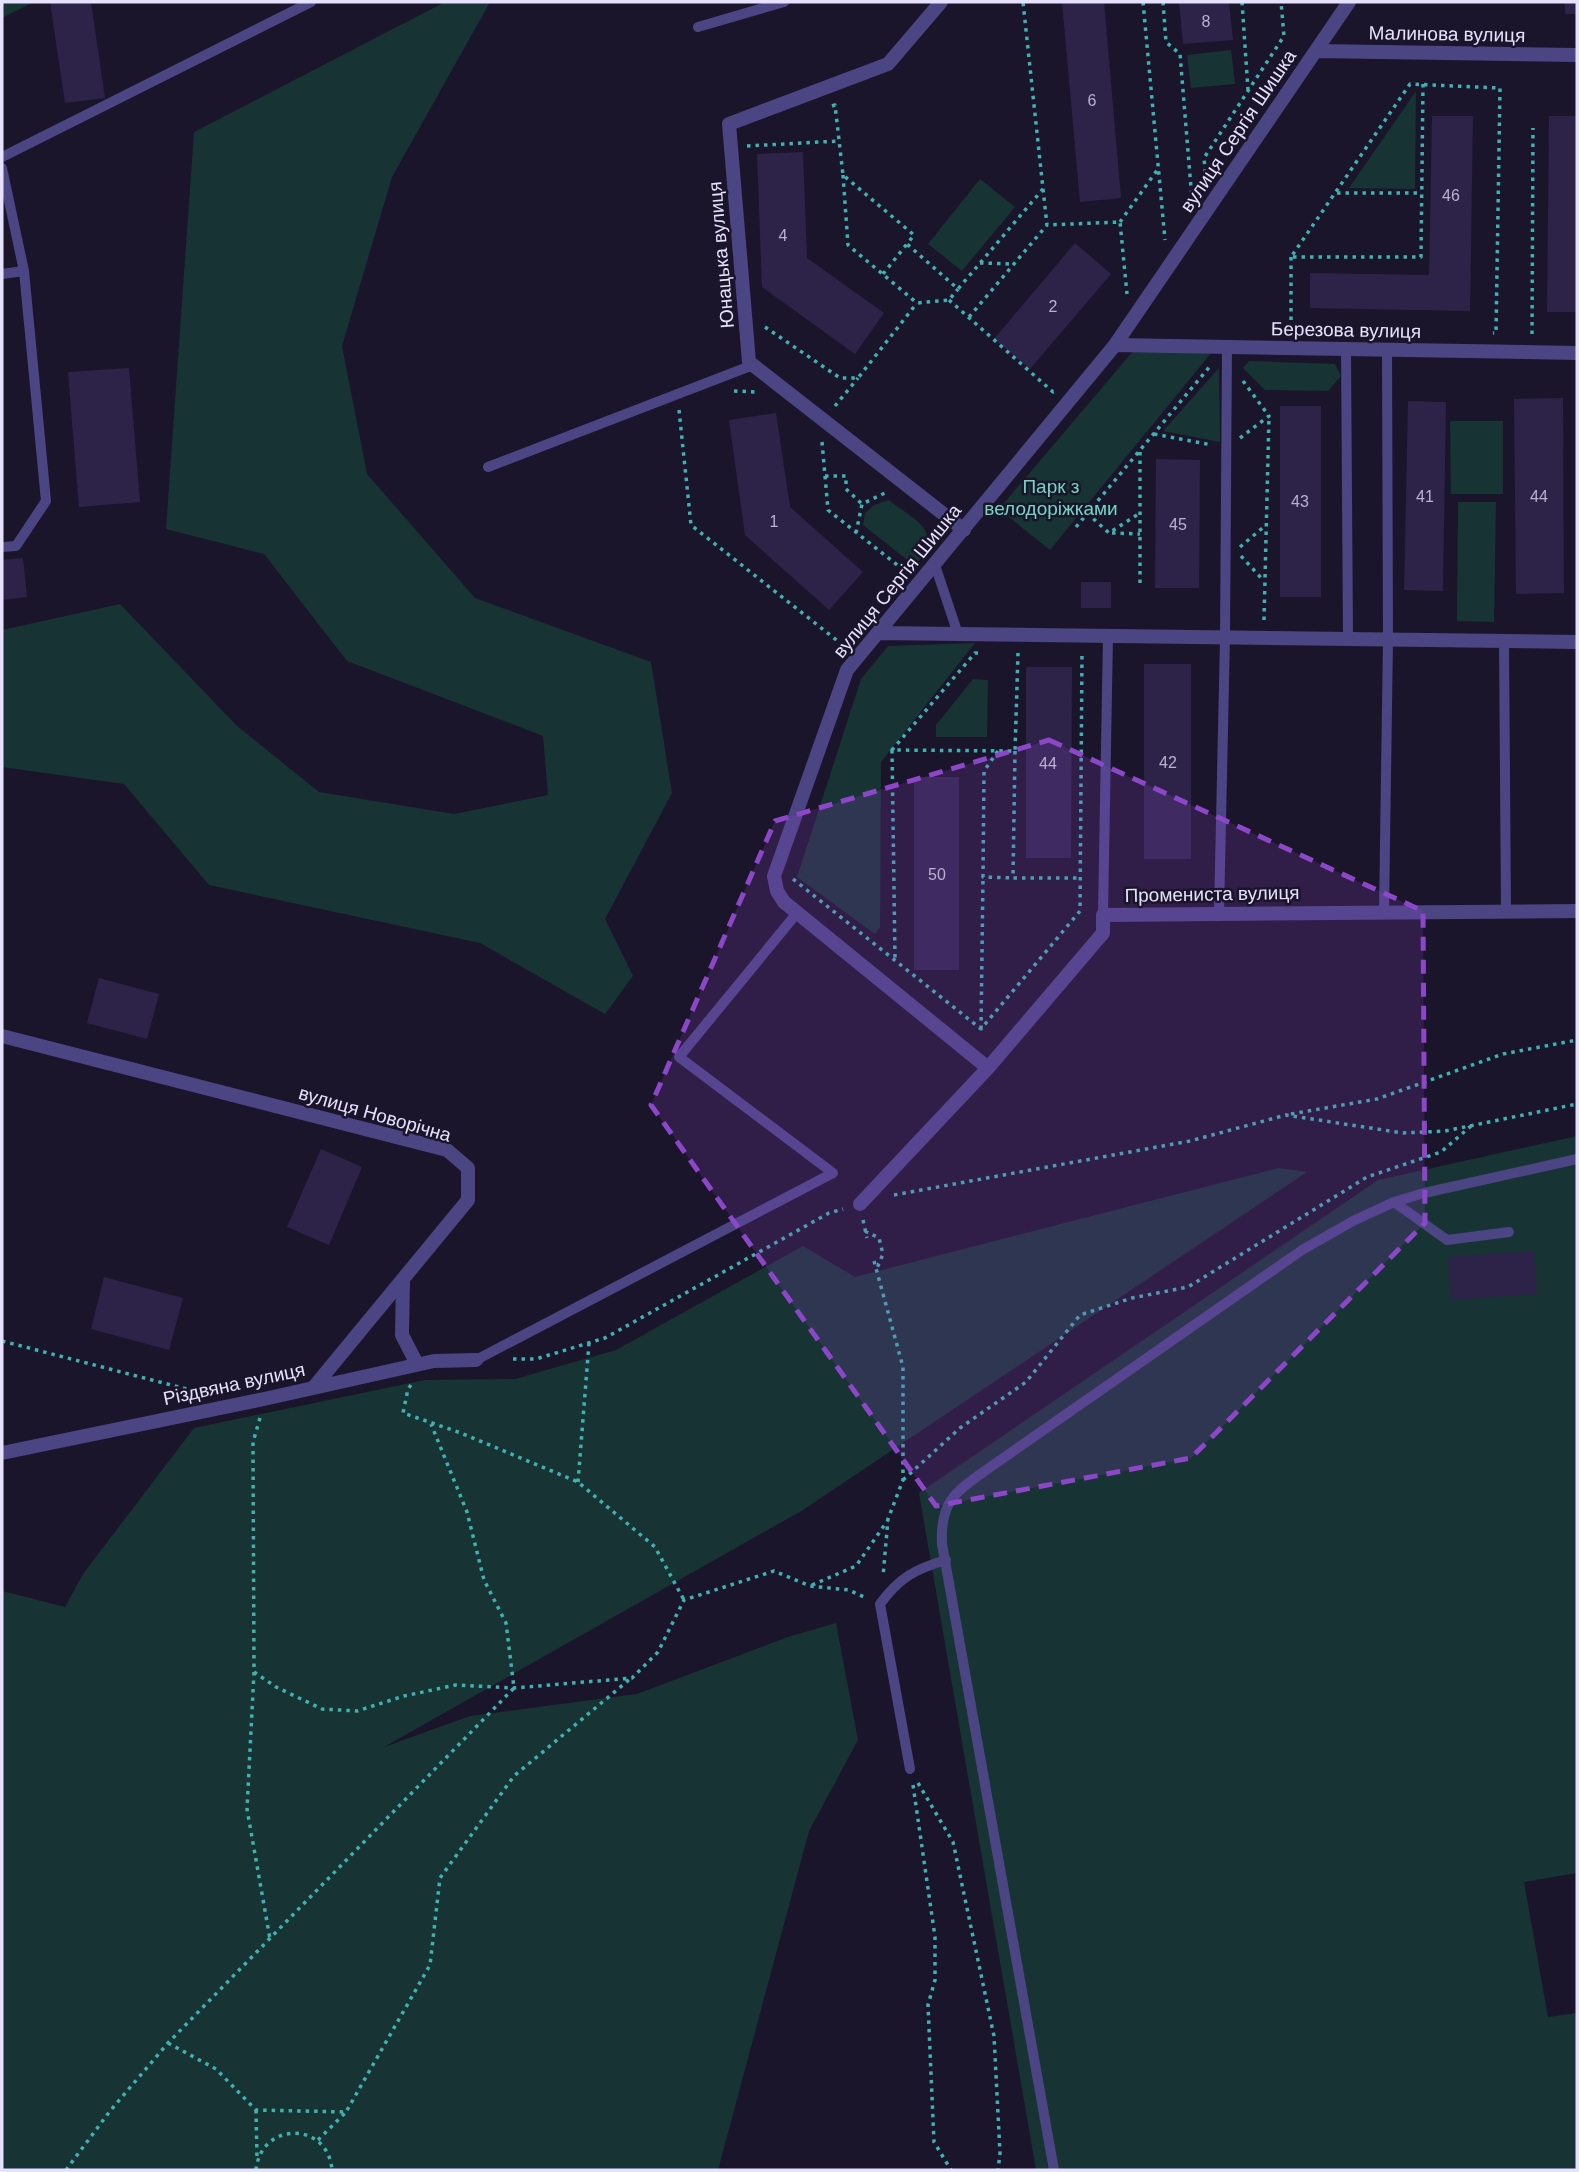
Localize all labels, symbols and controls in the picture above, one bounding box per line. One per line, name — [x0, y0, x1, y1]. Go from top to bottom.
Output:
house number: 8 — [1202, 13, 1211, 30]
street label: Малинова вулиця — [1368, 22, 1526, 46]
street label: вулиця Сергія Шишка — [1176, 46, 1300, 216]
house number: 6 — [1088, 92, 1097, 109]
street label: Юнацька вулиця — [704, 181, 738, 329]
house number: 46 — [1442, 187, 1460, 204]
house number: 4 — [779, 227, 788, 244]
house number: 2 — [1049, 298, 1058, 315]
street label: Березова вулиця — [1271, 318, 1421, 342]
park label: Парк з велодоріжками — [984, 476, 1118, 519]
house number: 41 — [1416, 488, 1434, 505]
house number: 44 — [1530, 488, 1548, 505]
house number: 43 — [1291, 493, 1309, 510]
street label: вулиця Сергія Шишка — [829, 500, 966, 662]
house number: 1 — [770, 513, 779, 530]
house number: 45 — [1169, 516, 1187, 533]
house number: 42 — [1159, 754, 1177, 771]
house number: 44 — [1039, 755, 1057, 772]
house number: 50 — [928, 866, 946, 883]
street label: Промениста вулиця — [1124, 882, 1300, 906]
street label: вулиця Новорічна — [296, 1082, 454, 1146]
street label: Різдвяна вулиця — [161, 1359, 307, 1409]

